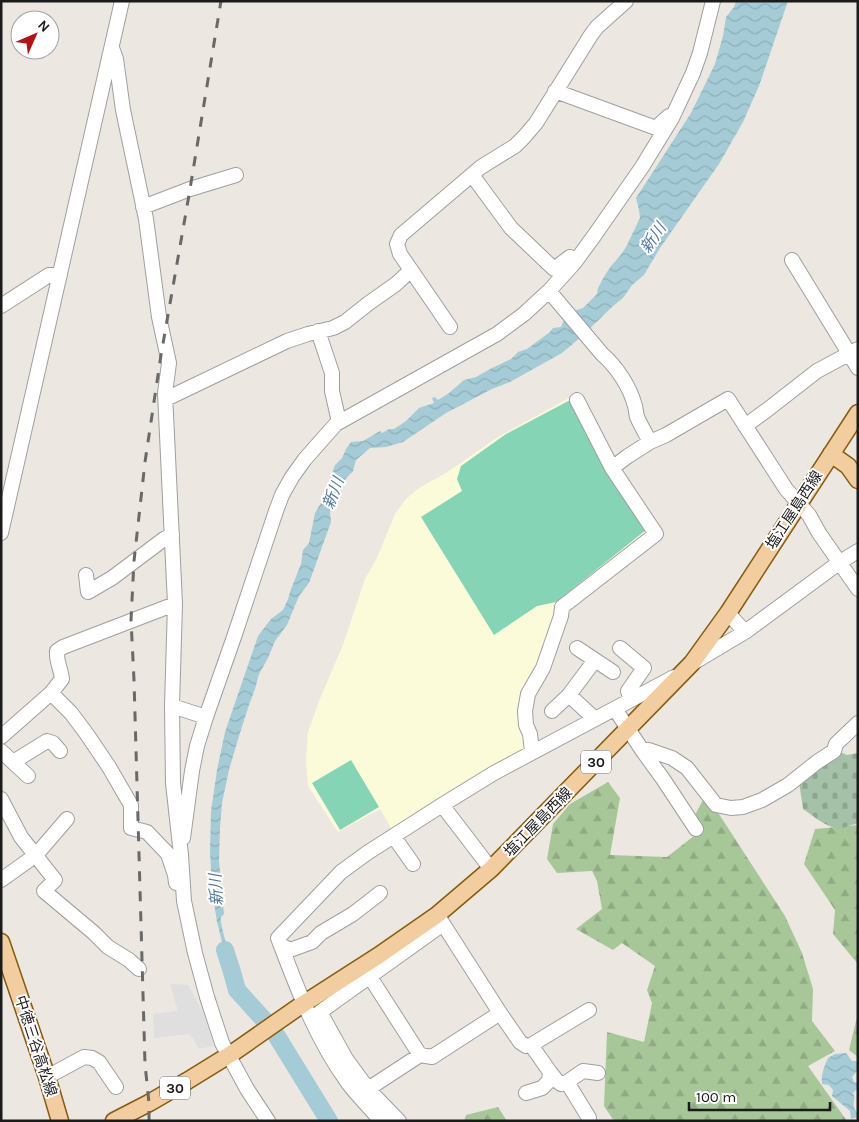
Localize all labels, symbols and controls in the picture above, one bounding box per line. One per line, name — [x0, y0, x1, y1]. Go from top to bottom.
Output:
north arrow — [10, 10, 60, 60]
text: N — [34, 17, 53, 36]
water label: 新川 — [636, 218, 671, 257]
street label: 塩江屋島西線 — [762, 467, 826, 553]
water label: 新川 — [318, 473, 348, 511]
road number: 30 — [581, 750, 611, 774]
street label: 塩江屋島西線 — [500, 783, 576, 861]
water label: 新川 — [205, 871, 227, 907]
street label: 中徳三谷高松線 — [11, 993, 61, 1099]
road number: 30 — [160, 1076, 190, 1100]
scale bar — [689, 1080, 830, 1112]
text: 100 m — [696, 1088, 736, 1106]

